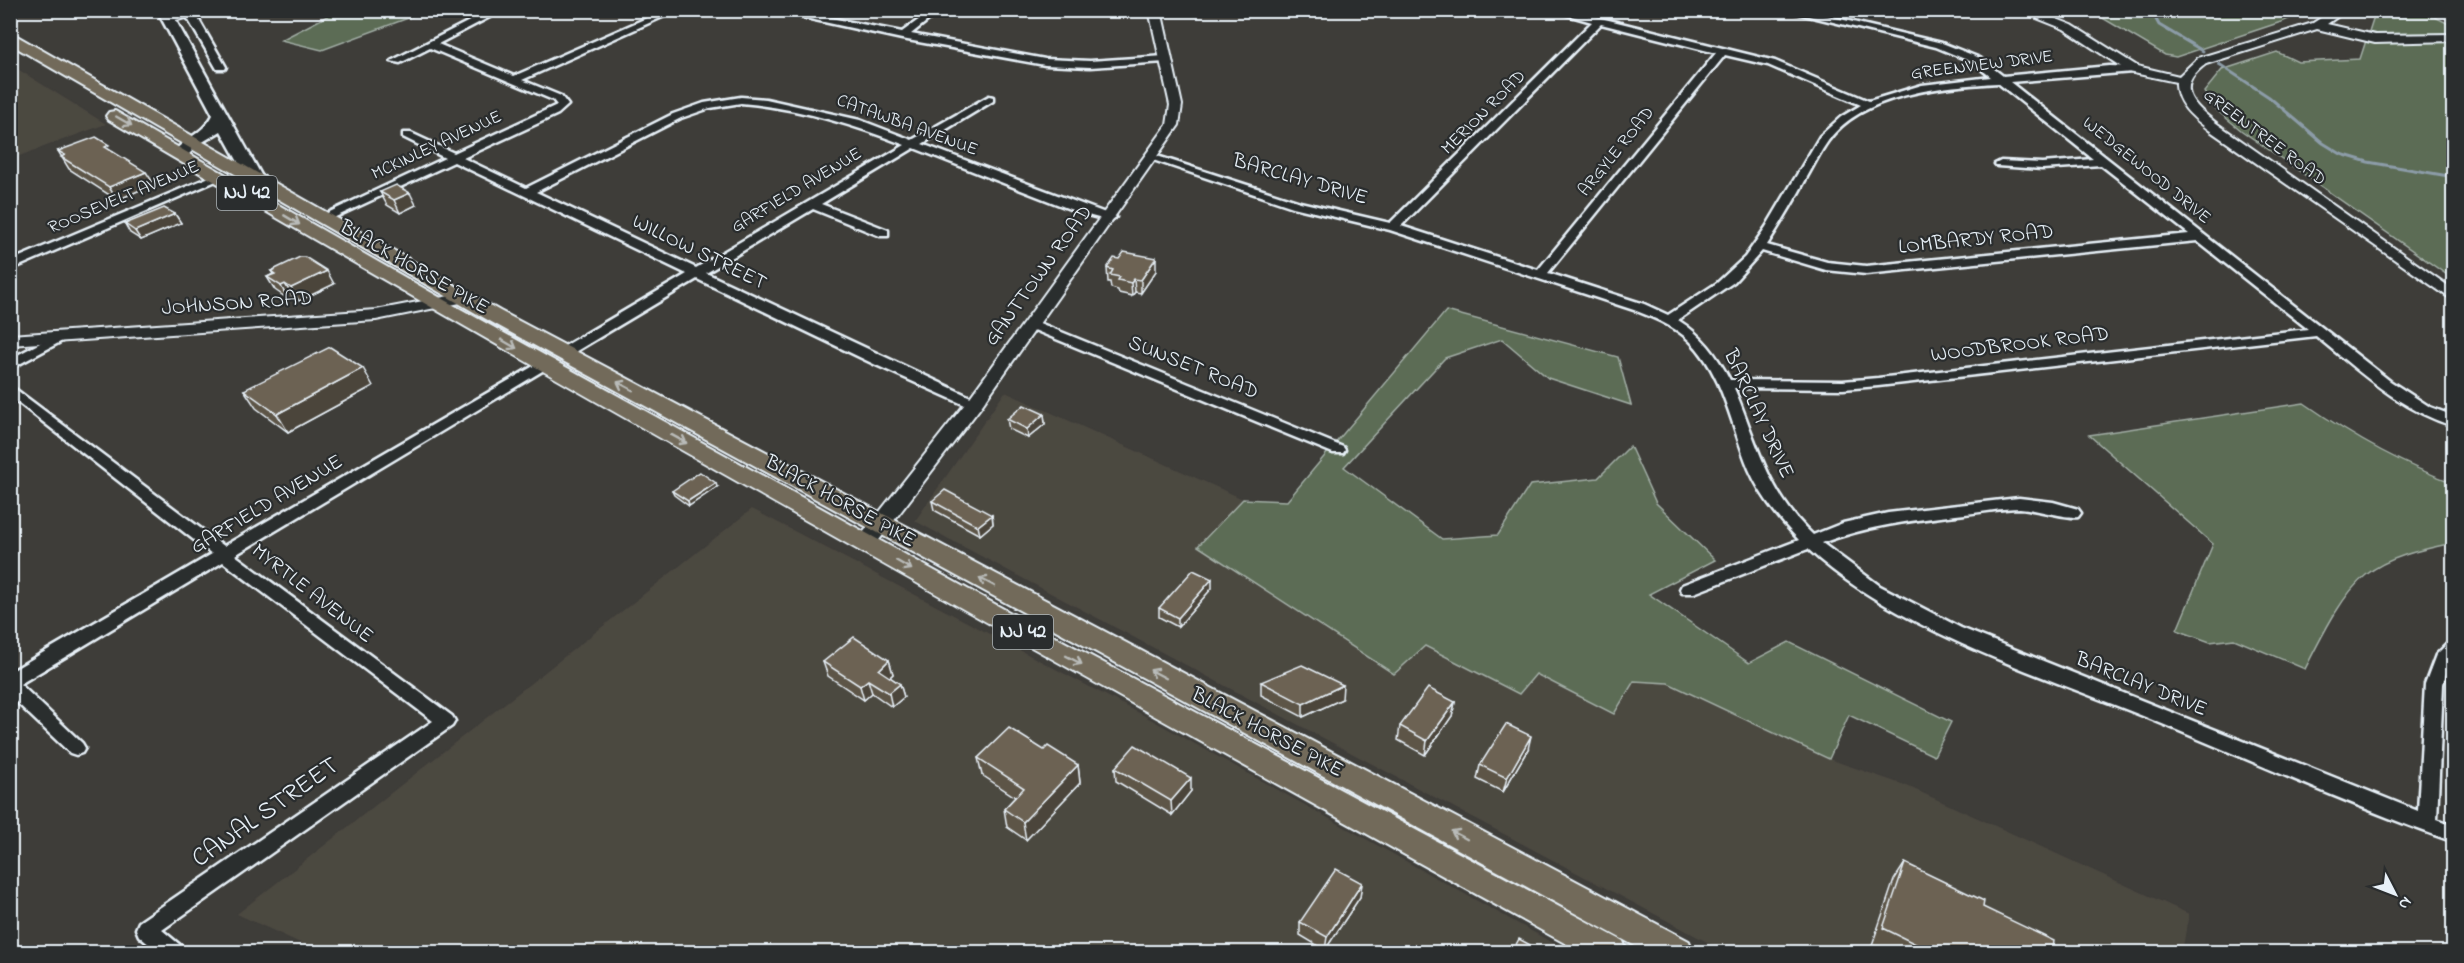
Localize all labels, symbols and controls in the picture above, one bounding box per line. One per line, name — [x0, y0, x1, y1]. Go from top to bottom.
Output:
street label: GREENVIEW DRIVE — [1909, 44, 2055, 88]
street label: MERION ROAD — [1436, 65, 1532, 161]
street label: GREENTREE ROAD — [2197, 83, 2331, 193]
street label: CATAWBA AVENUE — [833, 88, 981, 164]
street label: ARGYLE ROAD — [1573, 101, 1661, 203]
street label: MCKINLEY AVENUE — [368, 104, 507, 188]
street label: WEDGEWOOD DRIVE — [2076, 111, 2216, 231]
one-way arrow — [115, 115, 132, 127]
street label: GARFIELD AVENUE — [727, 142, 867, 240]
street label: BARCLAY DRIVE — [1228, 146, 1371, 214]
street label: ROOSEVELT AVENUE — [44, 154, 204, 242]
road number: NJ 42 — [217, 176, 277, 210]
street label: GANTTOWN ROAD — [978, 199, 1100, 353]
street label: WILLOW STREET — [627, 207, 771, 299]
street label: BLACK HORSE PIKE — [333, 212, 494, 323]
one-way arrow — [283, 214, 300, 226]
street label: LOMBARDY ROAD — [1897, 217, 2055, 263]
street label: JOHNSON ROAD — [161, 284, 313, 324]
street label: WOODBROOK ROAD — [1929, 319, 2111, 371]
street label: SUNSET ROAD — [1123, 328, 1263, 408]
one-way arrow — [500, 338, 517, 350]
street label: BARCLAY DRIVE — [1715, 344, 1801, 483]
one-way arrow — [617, 380, 634, 392]
one-way arrow — [670, 433, 687, 445]
street label: GARFIELD AVENUE — [185, 448, 349, 562]
street label: BLACK HORSE PIKE — [758, 448, 921, 556]
street label: MYRTLE AVENUE — [245, 537, 379, 651]
one-way arrow — [895, 559, 912, 571]
one-way arrow — [979, 576, 997, 587]
road number: NJ 42 — [993, 615, 1053, 649]
street label: BARCLAY DRIVE — [2070, 645, 2211, 725]
one-way arrow — [1065, 654, 1082, 666]
one-way arrow — [1150, 668, 1167, 680]
street label: BLACK HORSE PIKE — [1185, 680, 1348, 786]
street label: CANAL STREET — [185, 748, 348, 878]
one-way arrow — [1451, 829, 1468, 841]
north arrow — [2365, 864, 2425, 924]
text: N — [2392, 891, 2417, 915]

